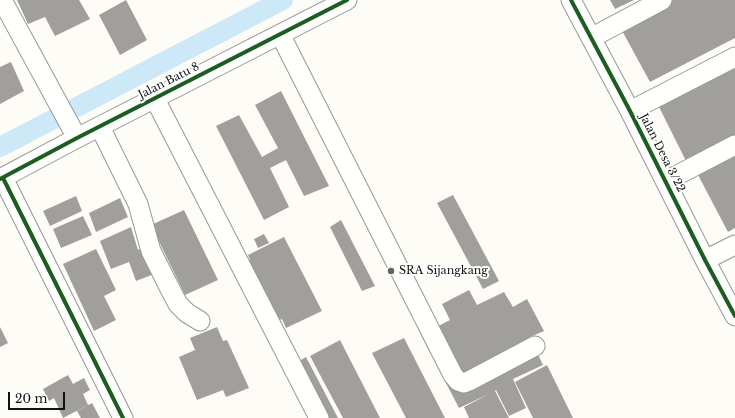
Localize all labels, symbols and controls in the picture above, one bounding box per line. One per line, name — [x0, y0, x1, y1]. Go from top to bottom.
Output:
street label: Jalan Batu 8 — [136, 60, 202, 102]
street label: Jalan Desa 3/22 — [637, 112, 687, 194]
place label: SRA Sijangkang — [399, 264, 488, 278]
marker: SRA Sijangkang — [386, 266, 396, 276]
scale bar — [10, 384, 67, 410]
text: 20 m — [15, 391, 47, 406]

